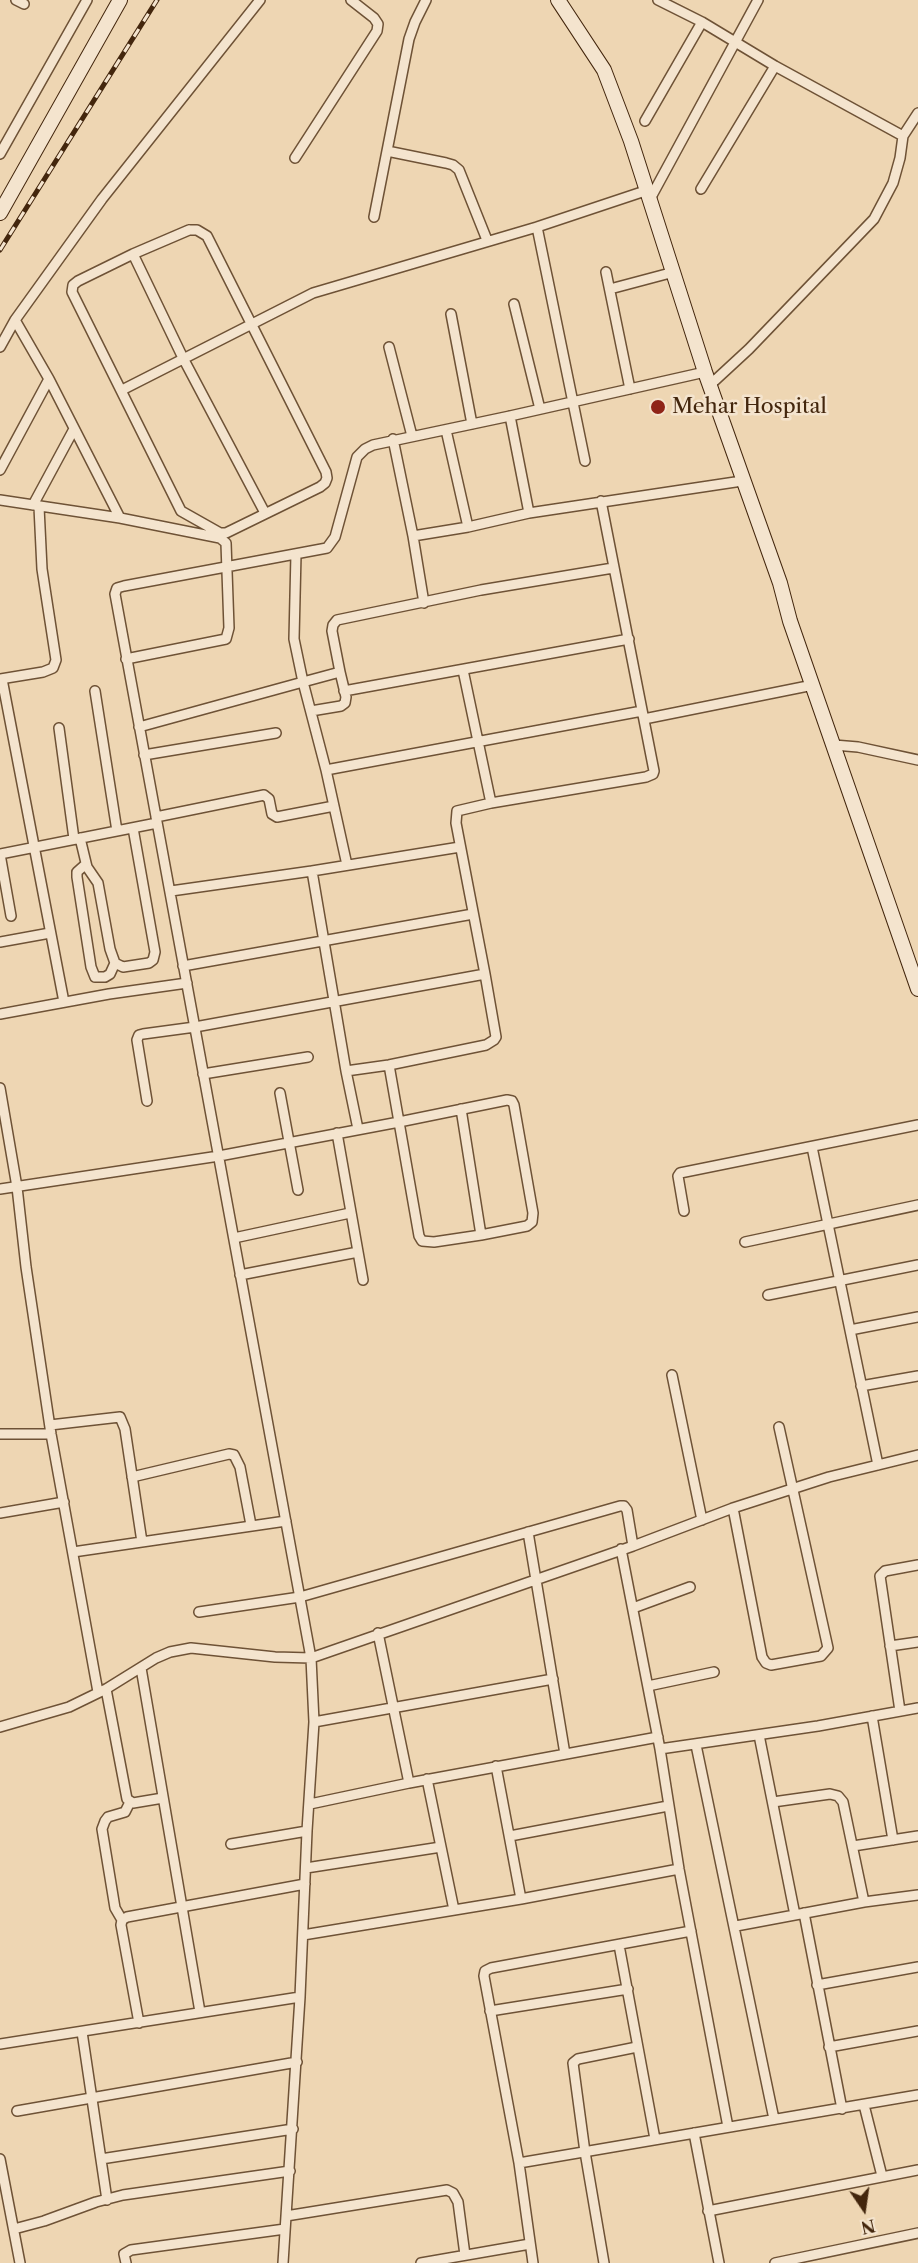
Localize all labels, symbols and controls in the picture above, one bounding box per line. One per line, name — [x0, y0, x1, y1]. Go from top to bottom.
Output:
place label: Mehar Hospital — [672, 394, 827, 420]
marker: Mehar Hospital — [649, 398, 667, 416]
north arrow — [834, 2179, 894, 2239]
text: N — [859, 2215, 877, 2238]

